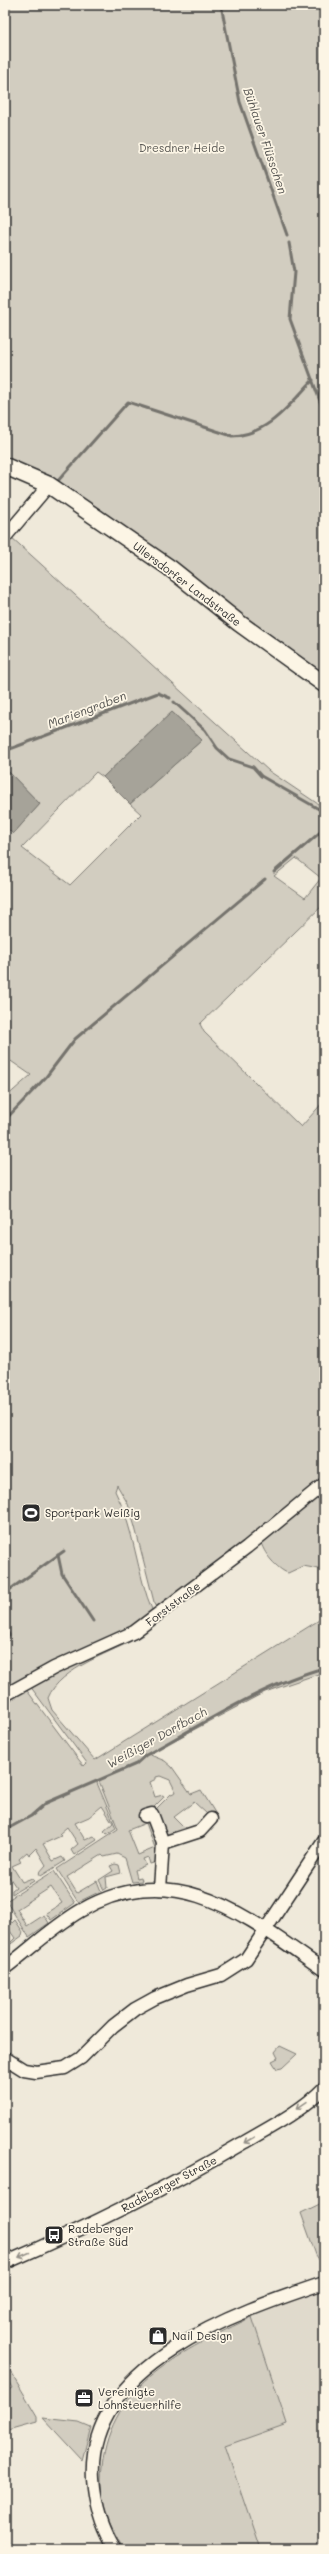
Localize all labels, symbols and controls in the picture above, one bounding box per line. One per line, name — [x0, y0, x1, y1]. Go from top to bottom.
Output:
water label: Bühlauer Flüsschen — [240, 86, 292, 196]
park label: Dresdner Heide — [139, 140, 225, 155]
street label: Ullersdorfer Landstraße — [130, 538, 245, 629]
water label: Mariengraben — [45, 687, 129, 731]
sports icon: Sportpark Weißig — [20, 1502, 42, 1524]
place label: Sportpark Weißig — [45, 1505, 140, 1520]
street label: Forststraße — [142, 1578, 203, 1629]
water label: Weißiger Dorfbach — [104, 1703, 210, 1771]
one-way arrow — [296, 2102, 308, 2110]
one-way arrow — [243, 2136, 255, 2144]
street label: Radeberger Straße — [118, 2152, 219, 2215]
place label: Radeberger Straße Süd — [68, 2221, 134, 2249]
bus stop icon: Radeberger Straße Süd — [43, 2224, 65, 2246]
one-way arrow — [18, 2252, 30, 2259]
shop icon: Nail Design — [147, 2325, 169, 2347]
place label: Nail Design — [172, 2328, 232, 2343]
place label: Vereinigte Lohnsteuerhilfe — [98, 2384, 182, 2412]
office icon: Vereinigte Lohnsteuerhilfe — [73, 2387, 95, 2409]

